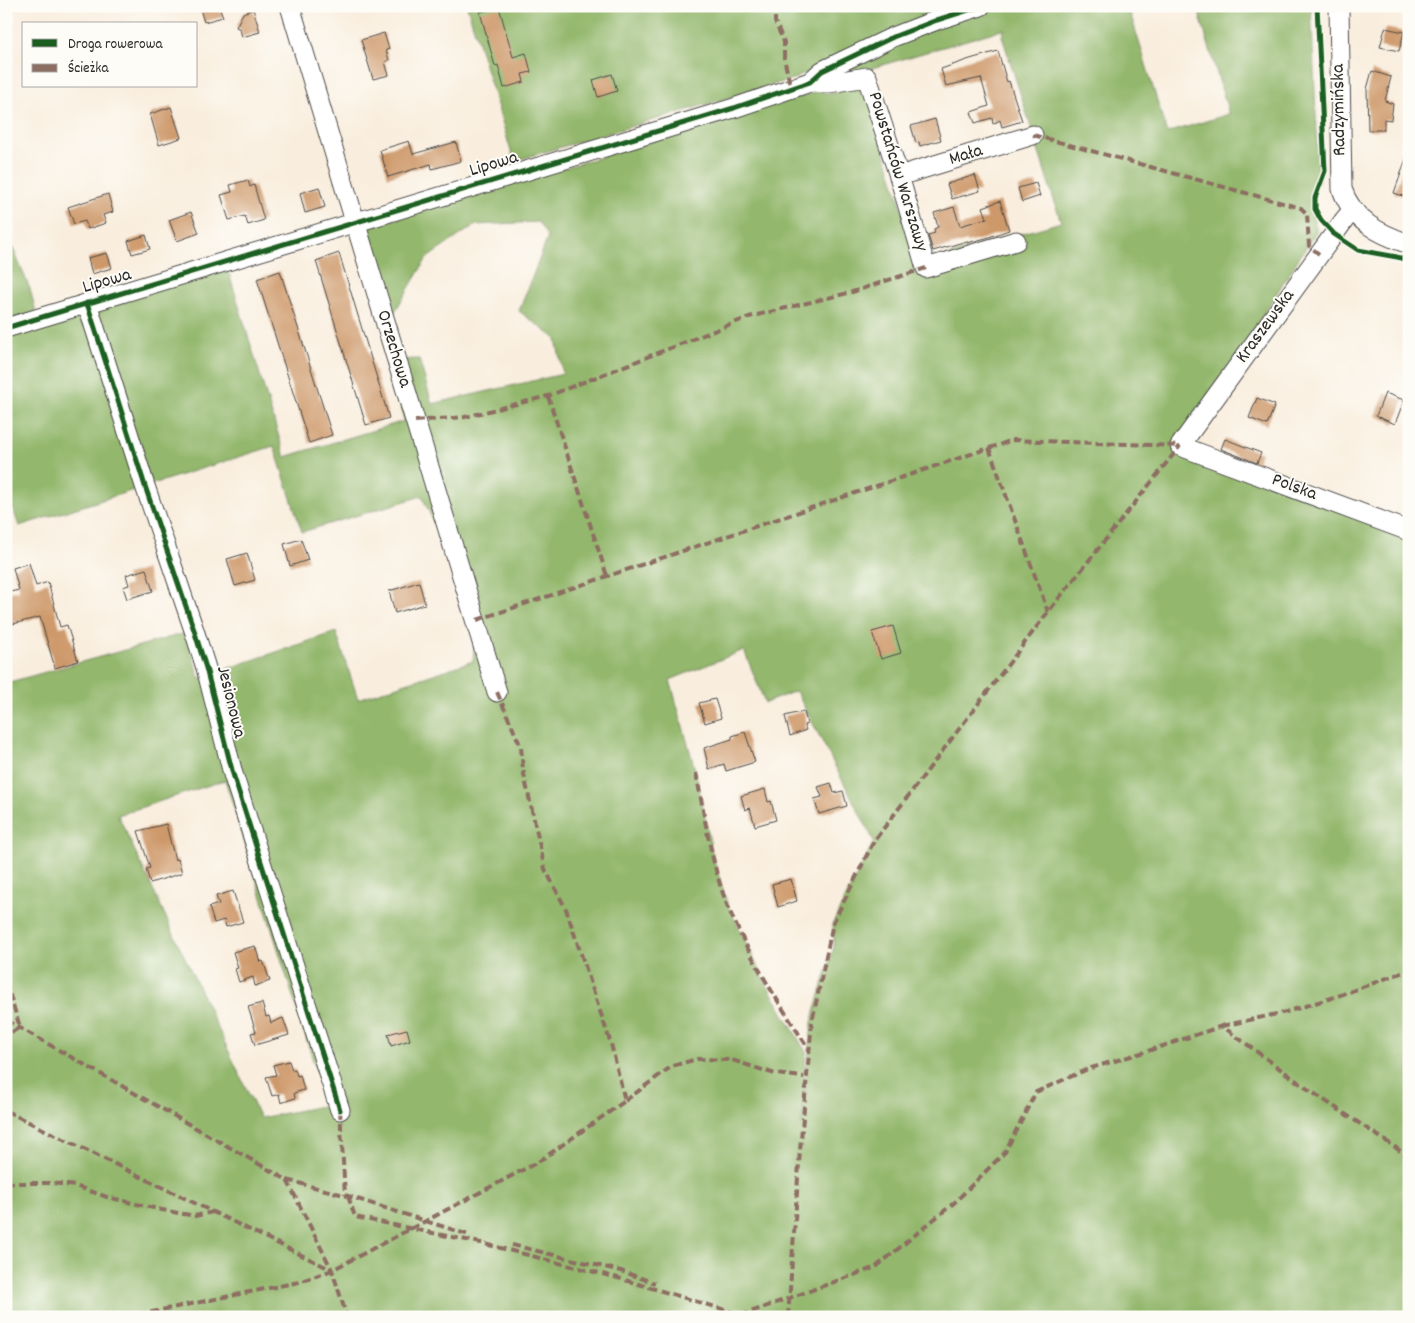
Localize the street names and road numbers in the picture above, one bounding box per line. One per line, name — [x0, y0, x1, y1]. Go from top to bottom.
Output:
street label: Radzymińska — [1326, 63, 1354, 156]
street label: Powstańców Warszawy — [860, 89, 934, 255]
street label: Mała — [946, 138, 987, 174]
street label: Lipowa — [466, 145, 523, 185]
street label: Lipowa — [79, 262, 136, 302]
street label: Kraszewska — [1230, 284, 1303, 369]
street label: Orzechowa — [368, 307, 418, 392]
street label: Polska — [1268, 467, 1321, 509]
street label: Jesionowa — [208, 663, 252, 742]

